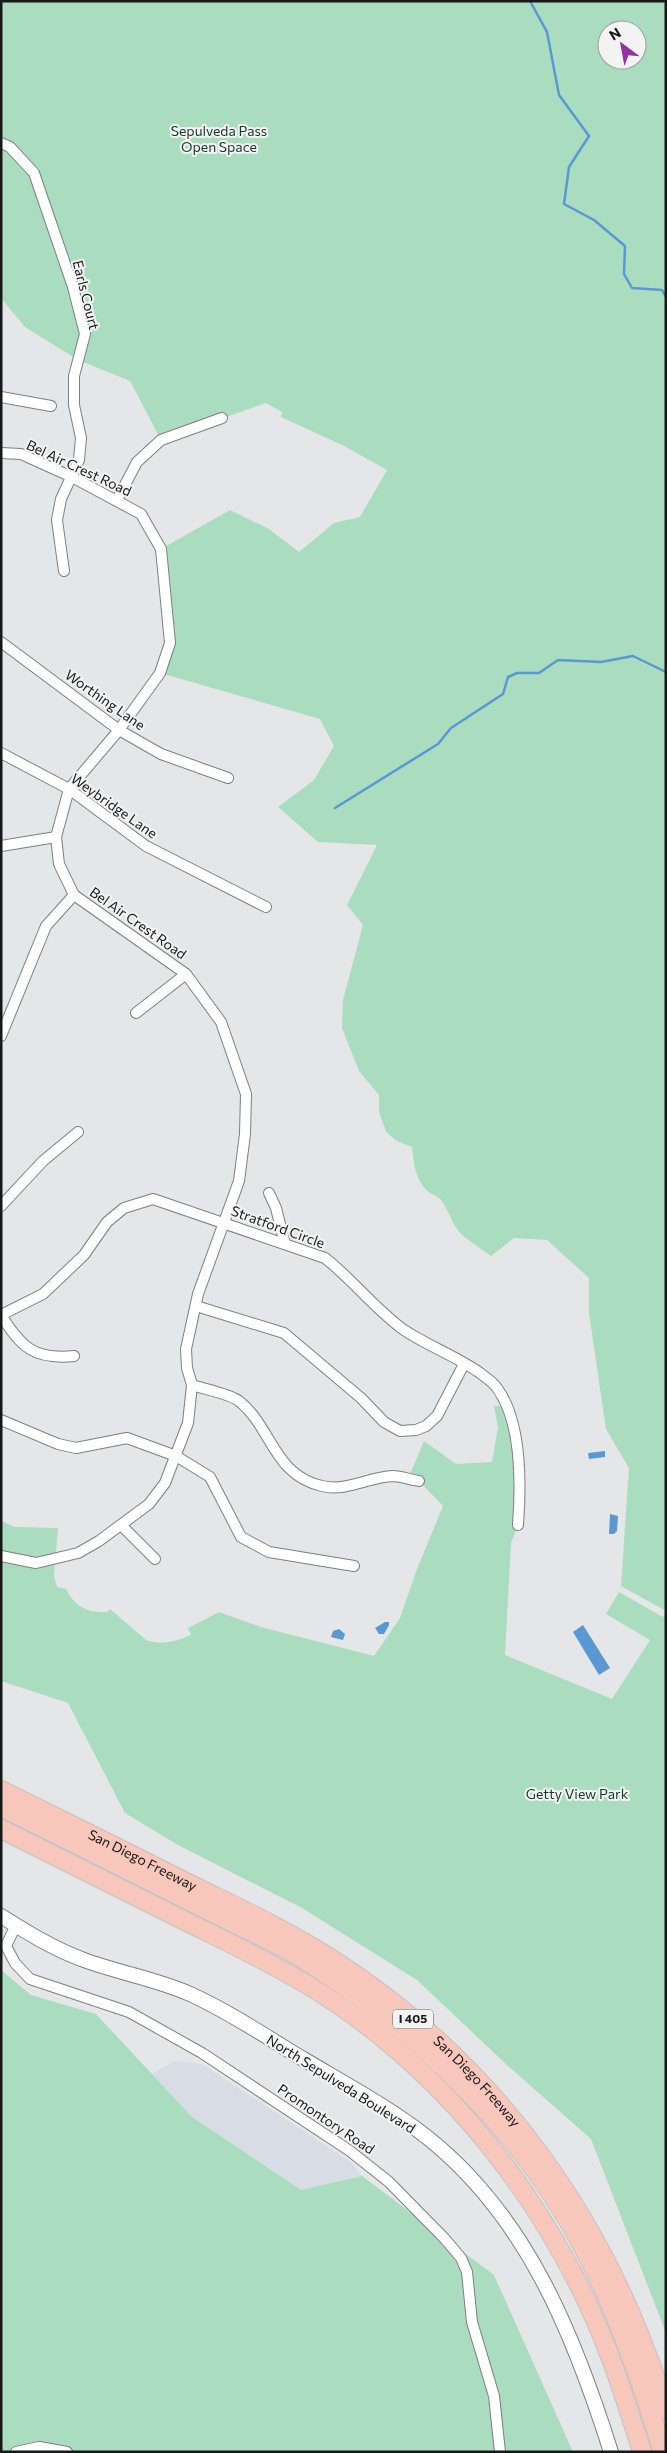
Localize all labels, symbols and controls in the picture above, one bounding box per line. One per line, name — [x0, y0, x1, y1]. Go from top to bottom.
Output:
north arrow — [597, 20, 647, 70]
text: N — [606, 24, 624, 44]
park label: Sepulveda Pass Open Space — [171, 122, 267, 155]
street label: Earls Court — [70, 258, 103, 332]
street label: Bel Air Crest Road — [24, 436, 134, 499]
street label: Worthing Lane — [62, 666, 149, 733]
street label: Weybridge Lane — [68, 769, 161, 842]
street label: Bel Air Crest Road — [87, 883, 190, 962]
street label: Stratford Circle — [229, 1202, 327, 1251]
park label: Getty View Park — [526, 1785, 629, 1802]
street label: San Diego Freeway — [86, 1825, 200, 1894]
road number: I 405 — [393, 2010, 433, 2028]
street label: North Sepulveda Boulevard — [264, 2031, 419, 2136]
street label: San Diego Freeway — [430, 2032, 524, 2130]
street label: Promontory Road — [275, 2080, 378, 2157]

